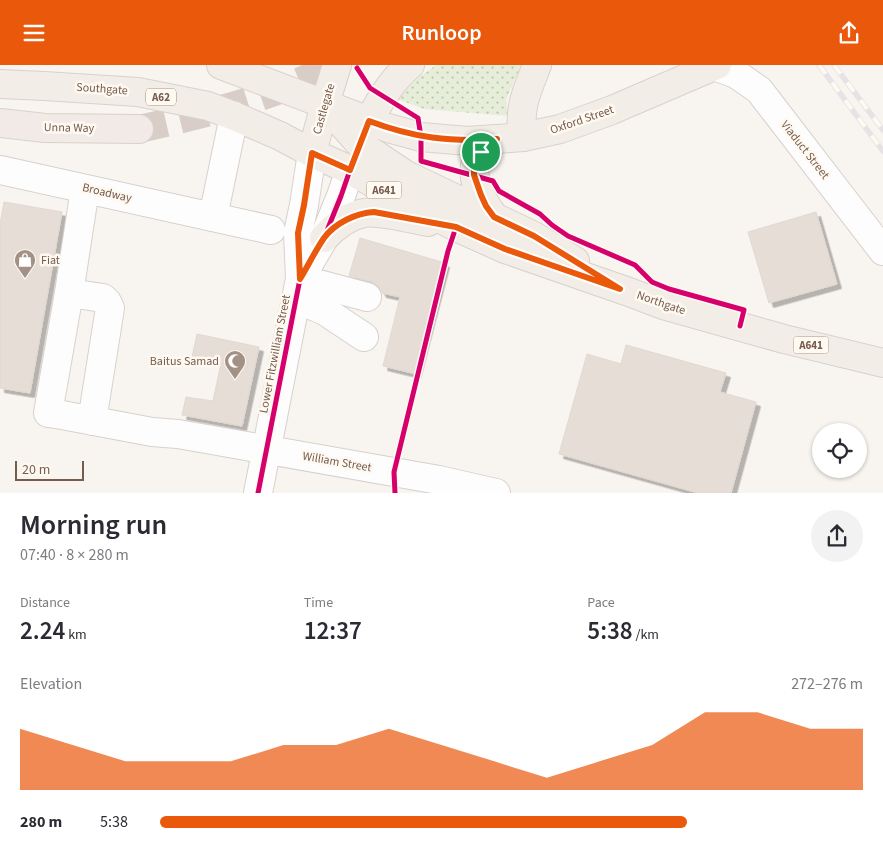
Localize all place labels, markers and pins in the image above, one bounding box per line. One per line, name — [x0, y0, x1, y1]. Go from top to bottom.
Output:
pin — [460, 131, 502, 173]
shop icon: Fiat — [13, 248, 37, 279]
place label: Fiat — [41, 252, 60, 269]
mosque icon: Baitus Samad — [223, 349, 247, 380]
place label: Baitus Samad — [150, 353, 219, 370]

